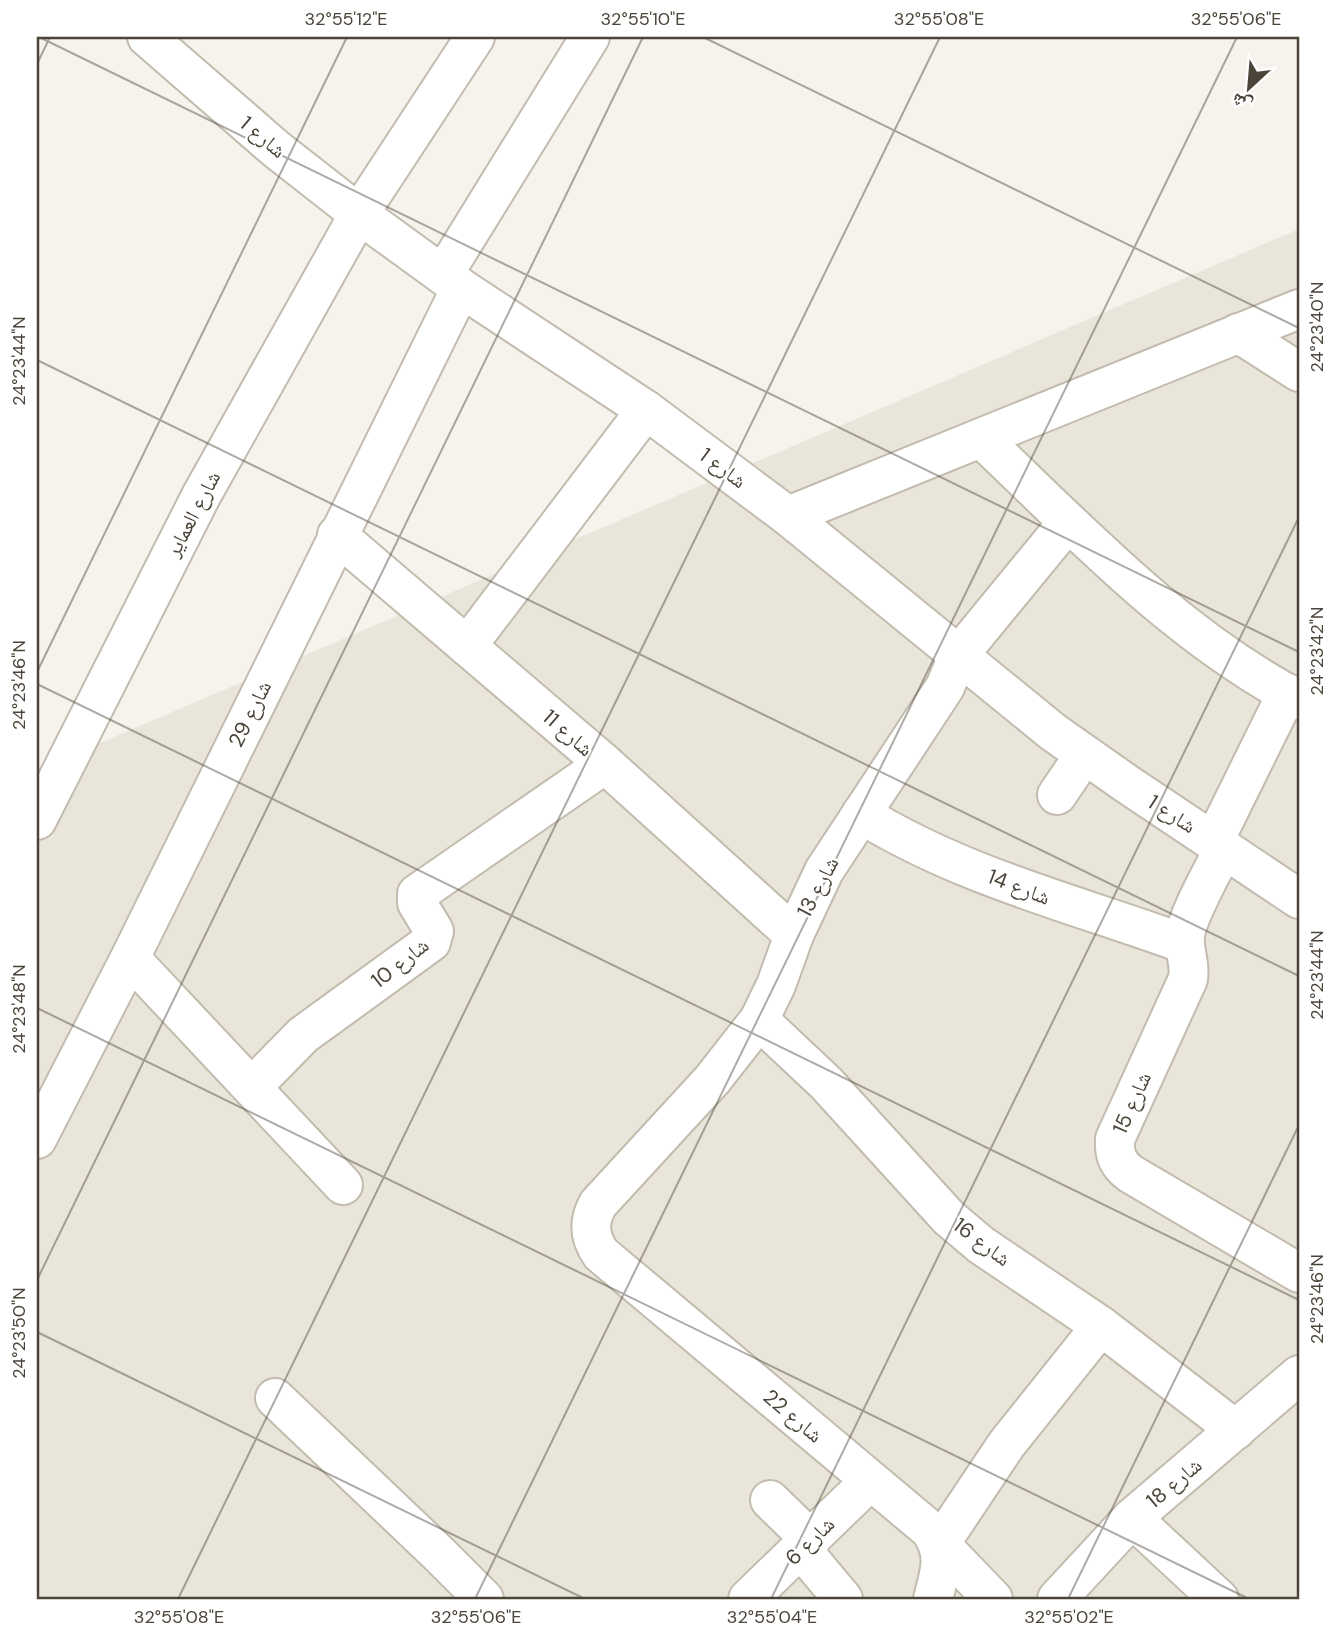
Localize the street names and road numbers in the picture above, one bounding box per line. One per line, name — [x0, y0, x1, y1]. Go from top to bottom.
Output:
street label: شارع 1 — [234, 110, 292, 164]
street label: شارع 1 — [694, 441, 752, 495]
street label: شارع العماير — [158, 466, 227, 563]
street label: شارع 29 — [222, 676, 278, 752]
street label: شارع 11 — [537, 703, 599, 763]
street label: شارع 1 — [1143, 788, 1201, 840]
street label: شارع 13 — [791, 852, 845, 922]
street label: شارع 14 — [984, 862, 1054, 912]
street label: شارع 10 — [365, 932, 435, 994]
street label: شارع 15 — [1106, 1068, 1158, 1138]
street label: شارع 16 — [948, 1211, 1016, 1273]
street label: شارع 22 — [757, 1383, 829, 1449]
street label: شارع 18 — [1140, 1451, 1208, 1515]
street label: شارع 6 — [779, 1511, 841, 1571]

